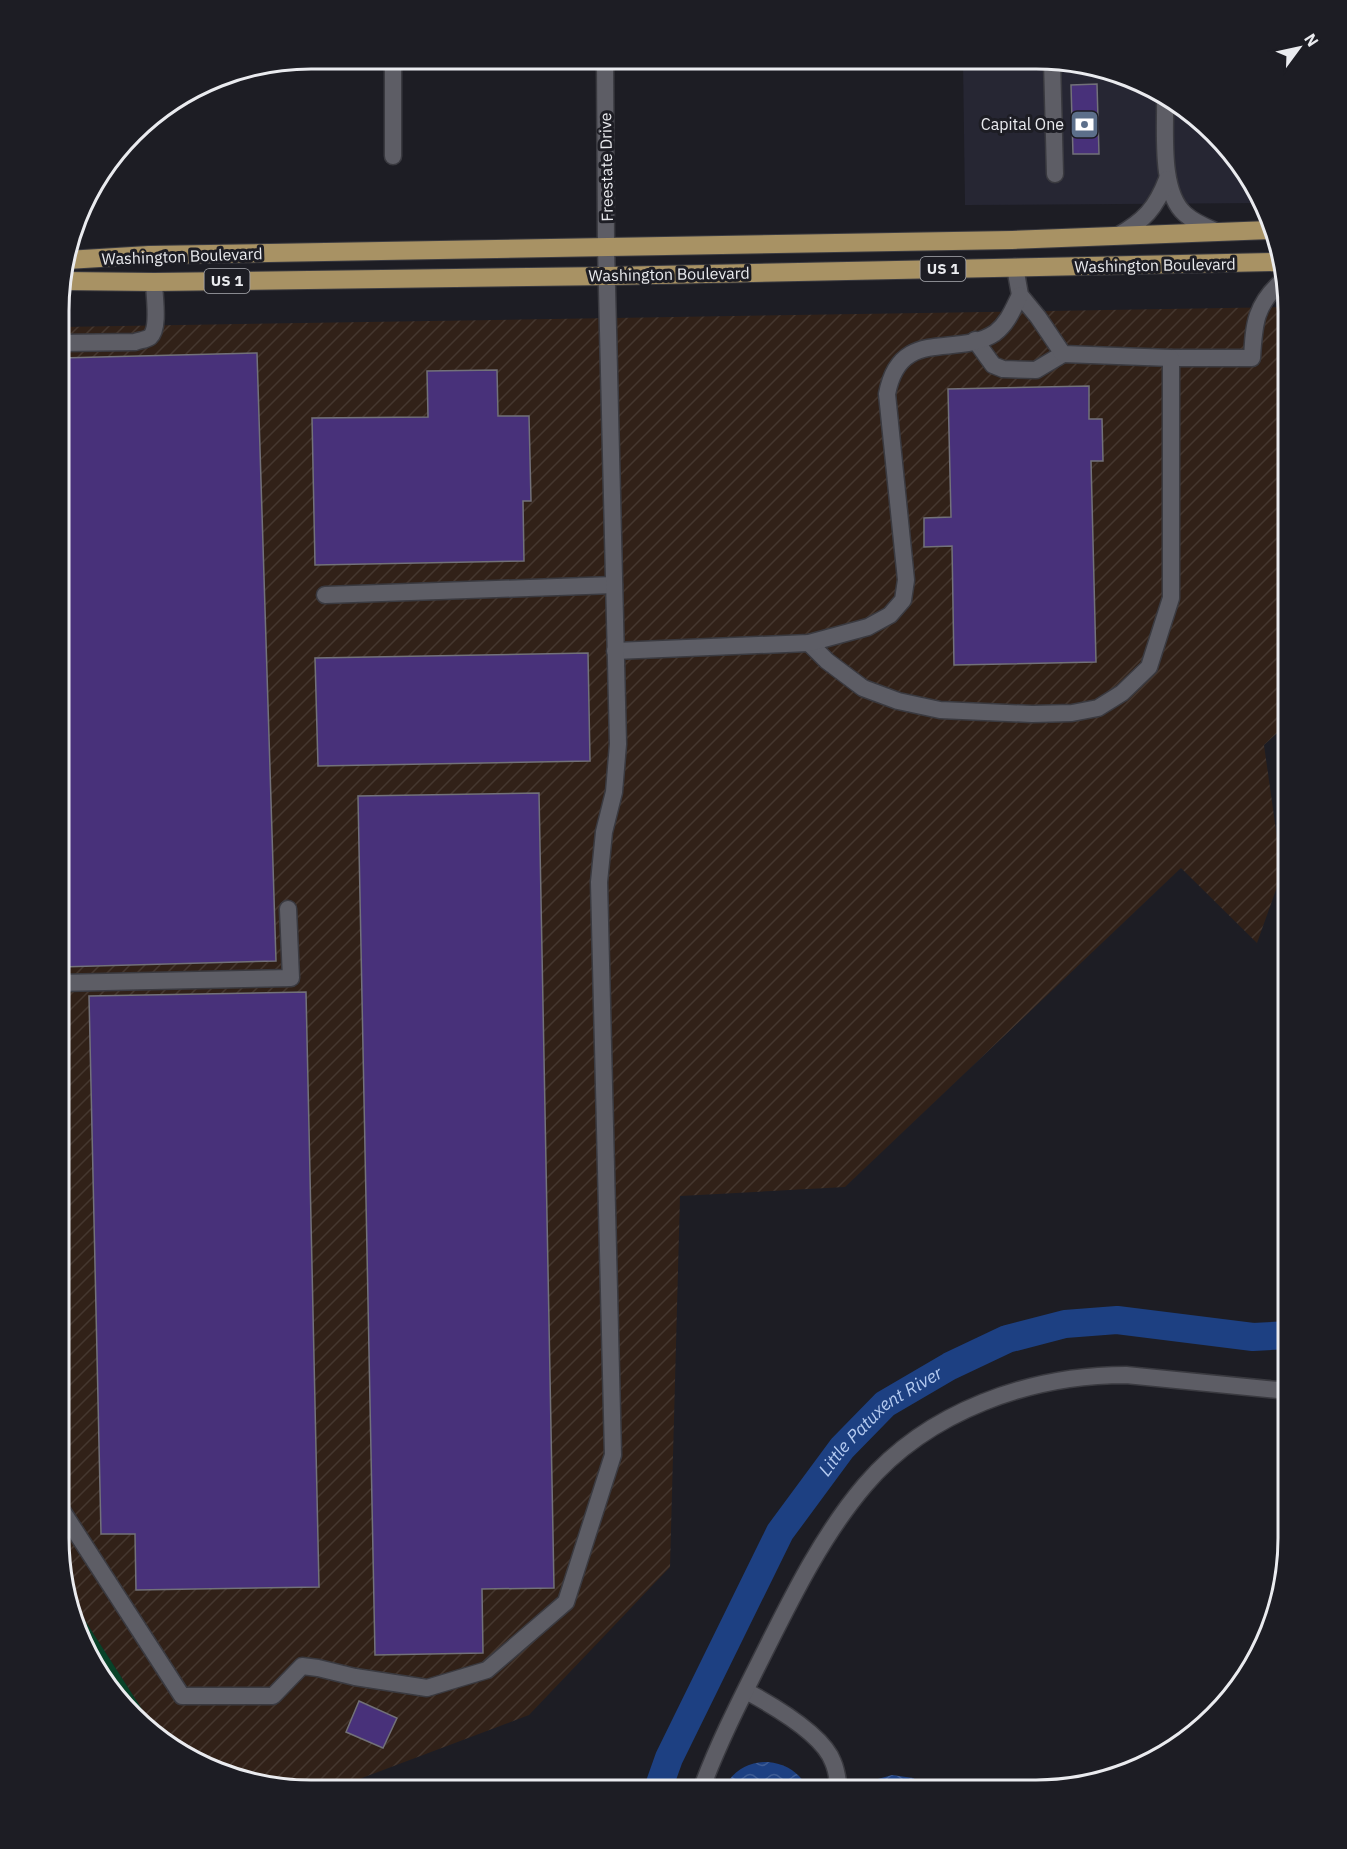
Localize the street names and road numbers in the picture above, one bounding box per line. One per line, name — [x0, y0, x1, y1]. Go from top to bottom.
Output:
street label: Freestate Drive — [595, 112, 617, 222]
street label: Washington Boulevard — [101, 243, 263, 269]
street label: Washington Boulevard — [1074, 254, 1236, 276]
road number: US 1 — [920, 257, 966, 281]
street label: Washington Boulevard — [588, 263, 750, 285]
road number: US 1 — [204, 269, 250, 293]

